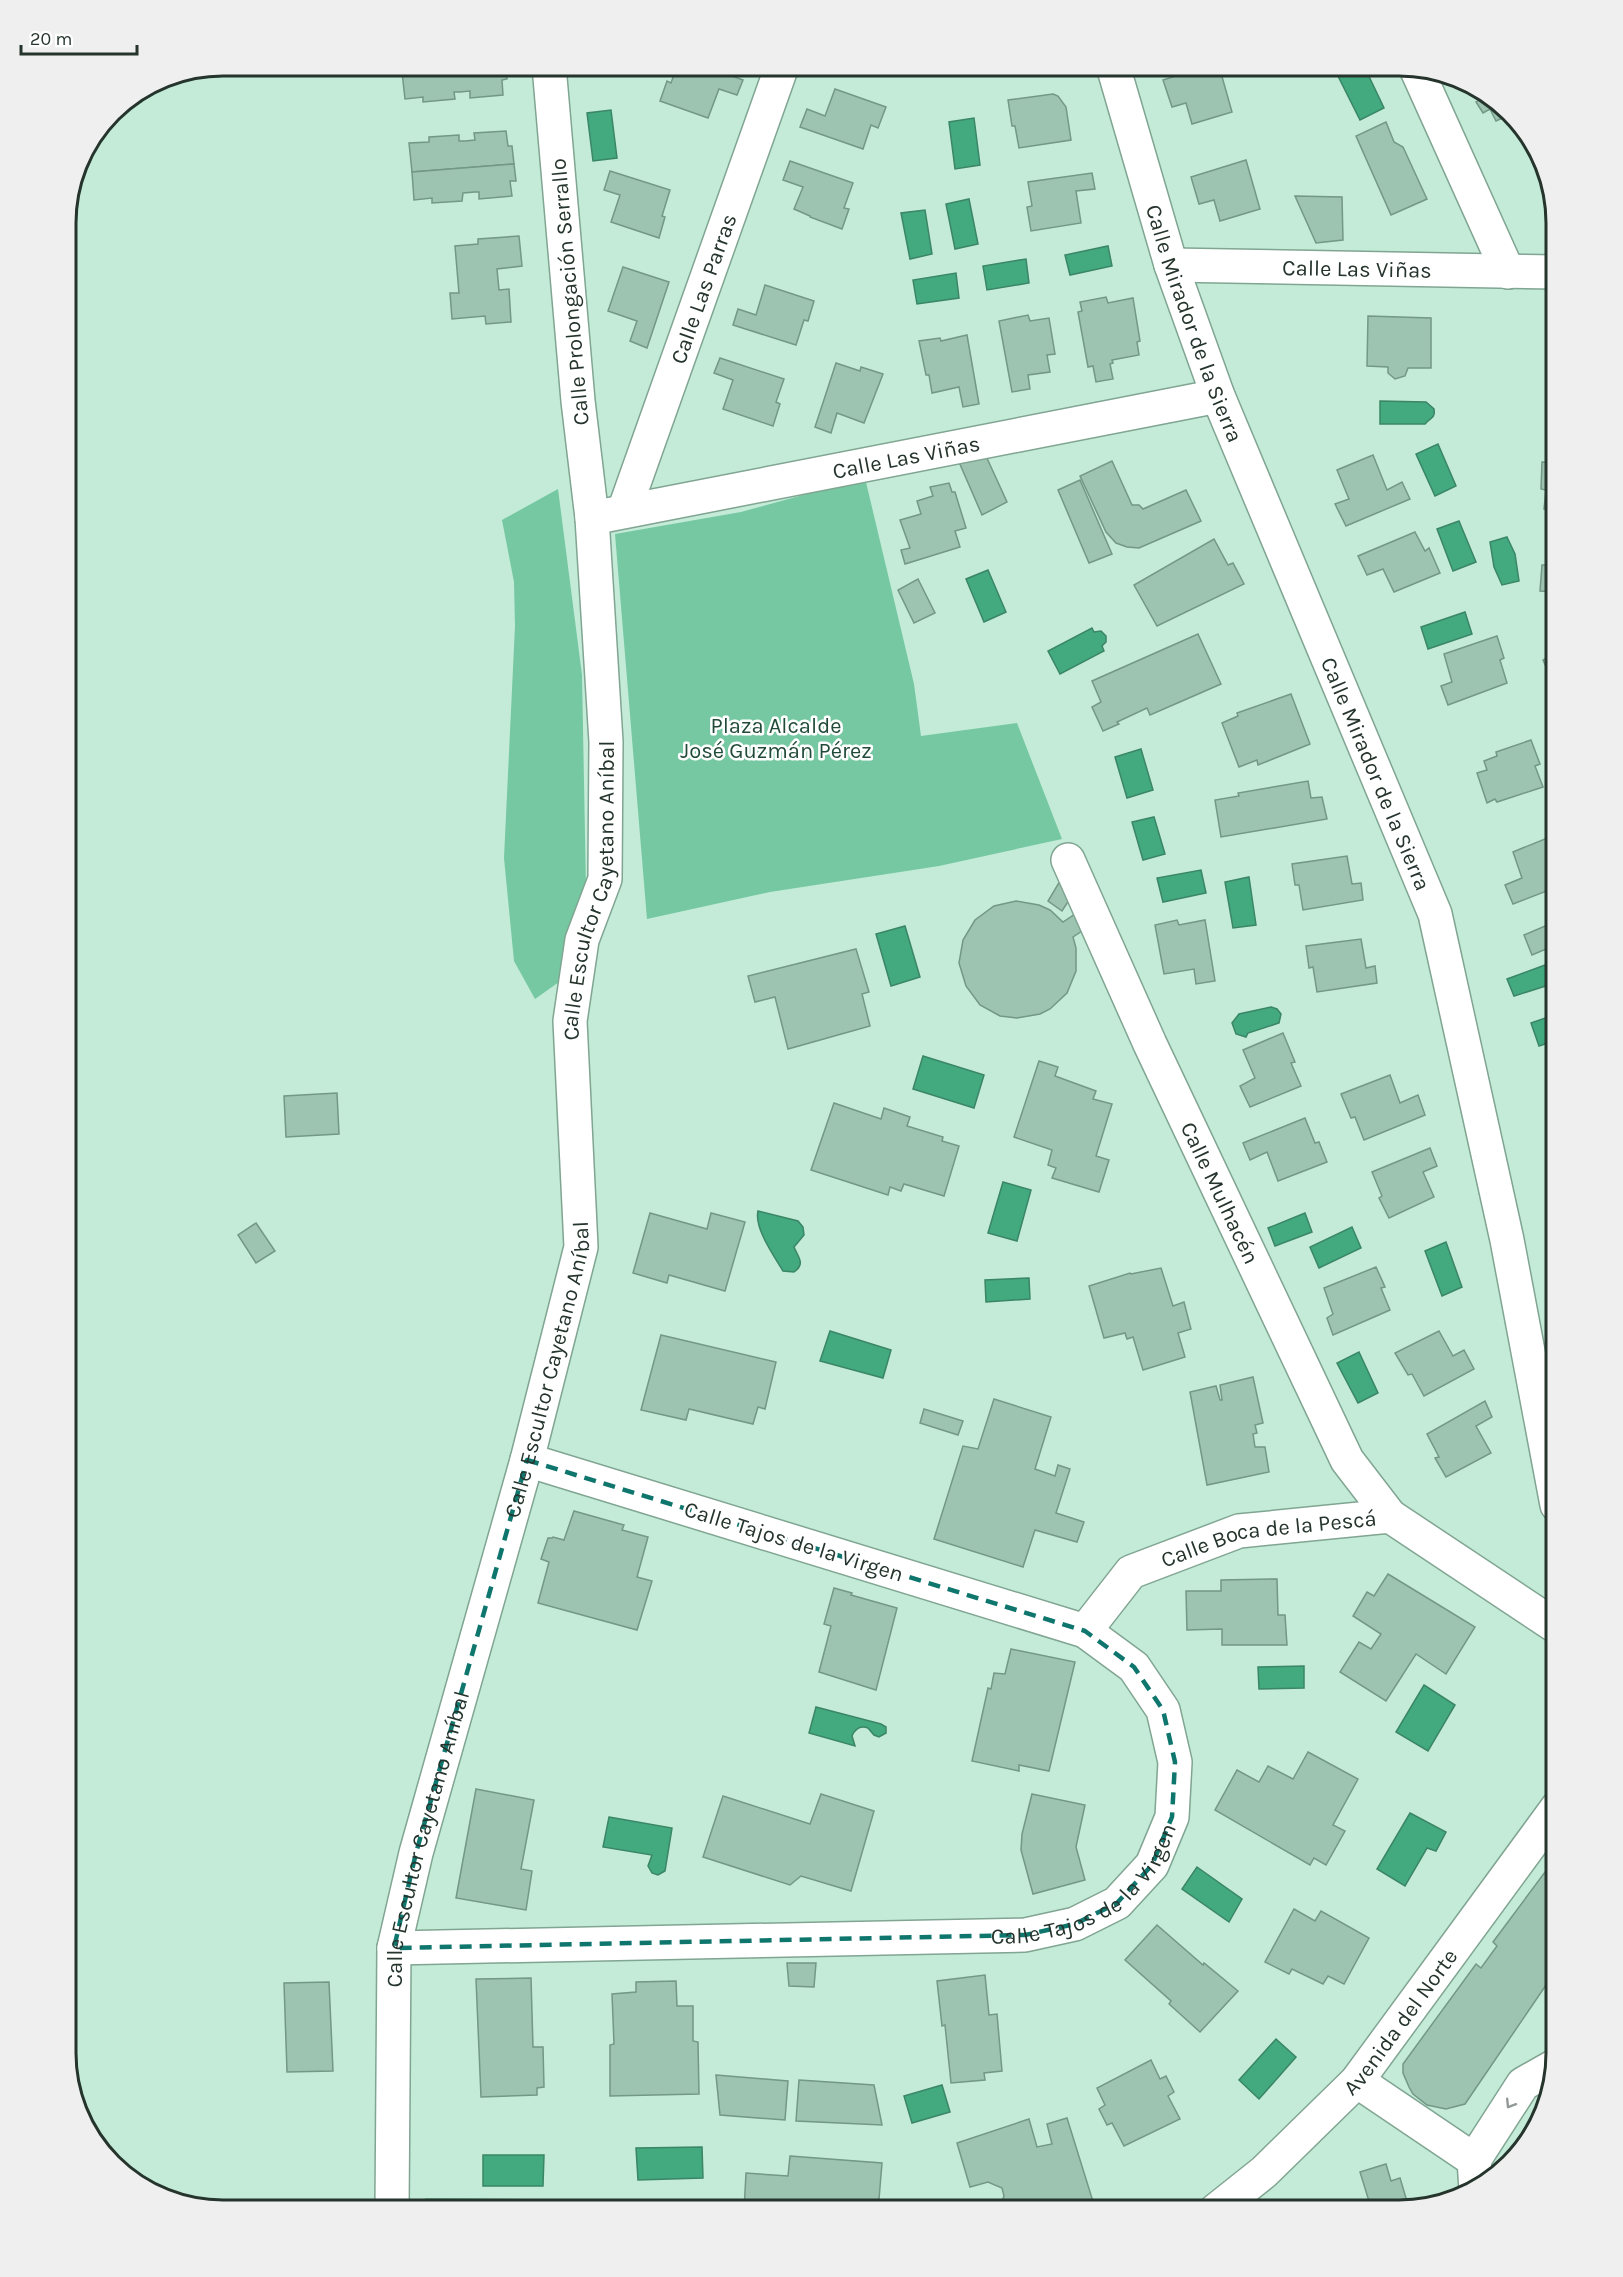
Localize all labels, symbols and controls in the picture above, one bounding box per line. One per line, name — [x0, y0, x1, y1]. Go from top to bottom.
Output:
scale bar — [21, 18, 136, 56]
text: 20 m — [30, 28, 72, 50]
street label: Calle Prolongación Serrallo — [545, 157, 595, 427]
street label: Calle Mirador de la Sierra — [1140, 202, 1248, 446]
street label: Calle Las Parras — [665, 210, 743, 368]
street label: Calle Las Viñas — [1282, 255, 1432, 284]
street label: Calle Las Viñas — [830, 431, 982, 485]
street label: Calle Mirador de la Sierra — [1315, 654, 1436, 895]
park label: Plaza Alcalde José Guzmán Pérez — [680, 713, 872, 764]
street label: Calle Escultor Cayetano Aníbal — [557, 741, 620, 1041]
street label: Calle Mulhacén — [1175, 1118, 1264, 1268]
street label: Calle Escultor Cayetano Aníbal — [499, 1221, 595, 1521]
street label: Calle Tajos de la Virgen — [681, 1496, 906, 1588]
street label: Calle Boca de la Pescá — [1157, 1505, 1378, 1573]
street label: Calle Escultor Cayetano Aníbal — [382, 1688, 475, 1988]
street label: Calle Tajos de la Virgen — [991, 1820, 1182, 1950]
street label: Avenida del Norte — [1338, 1944, 1463, 2101]
one-way arrow — [1506, 2098, 1518, 2108]

